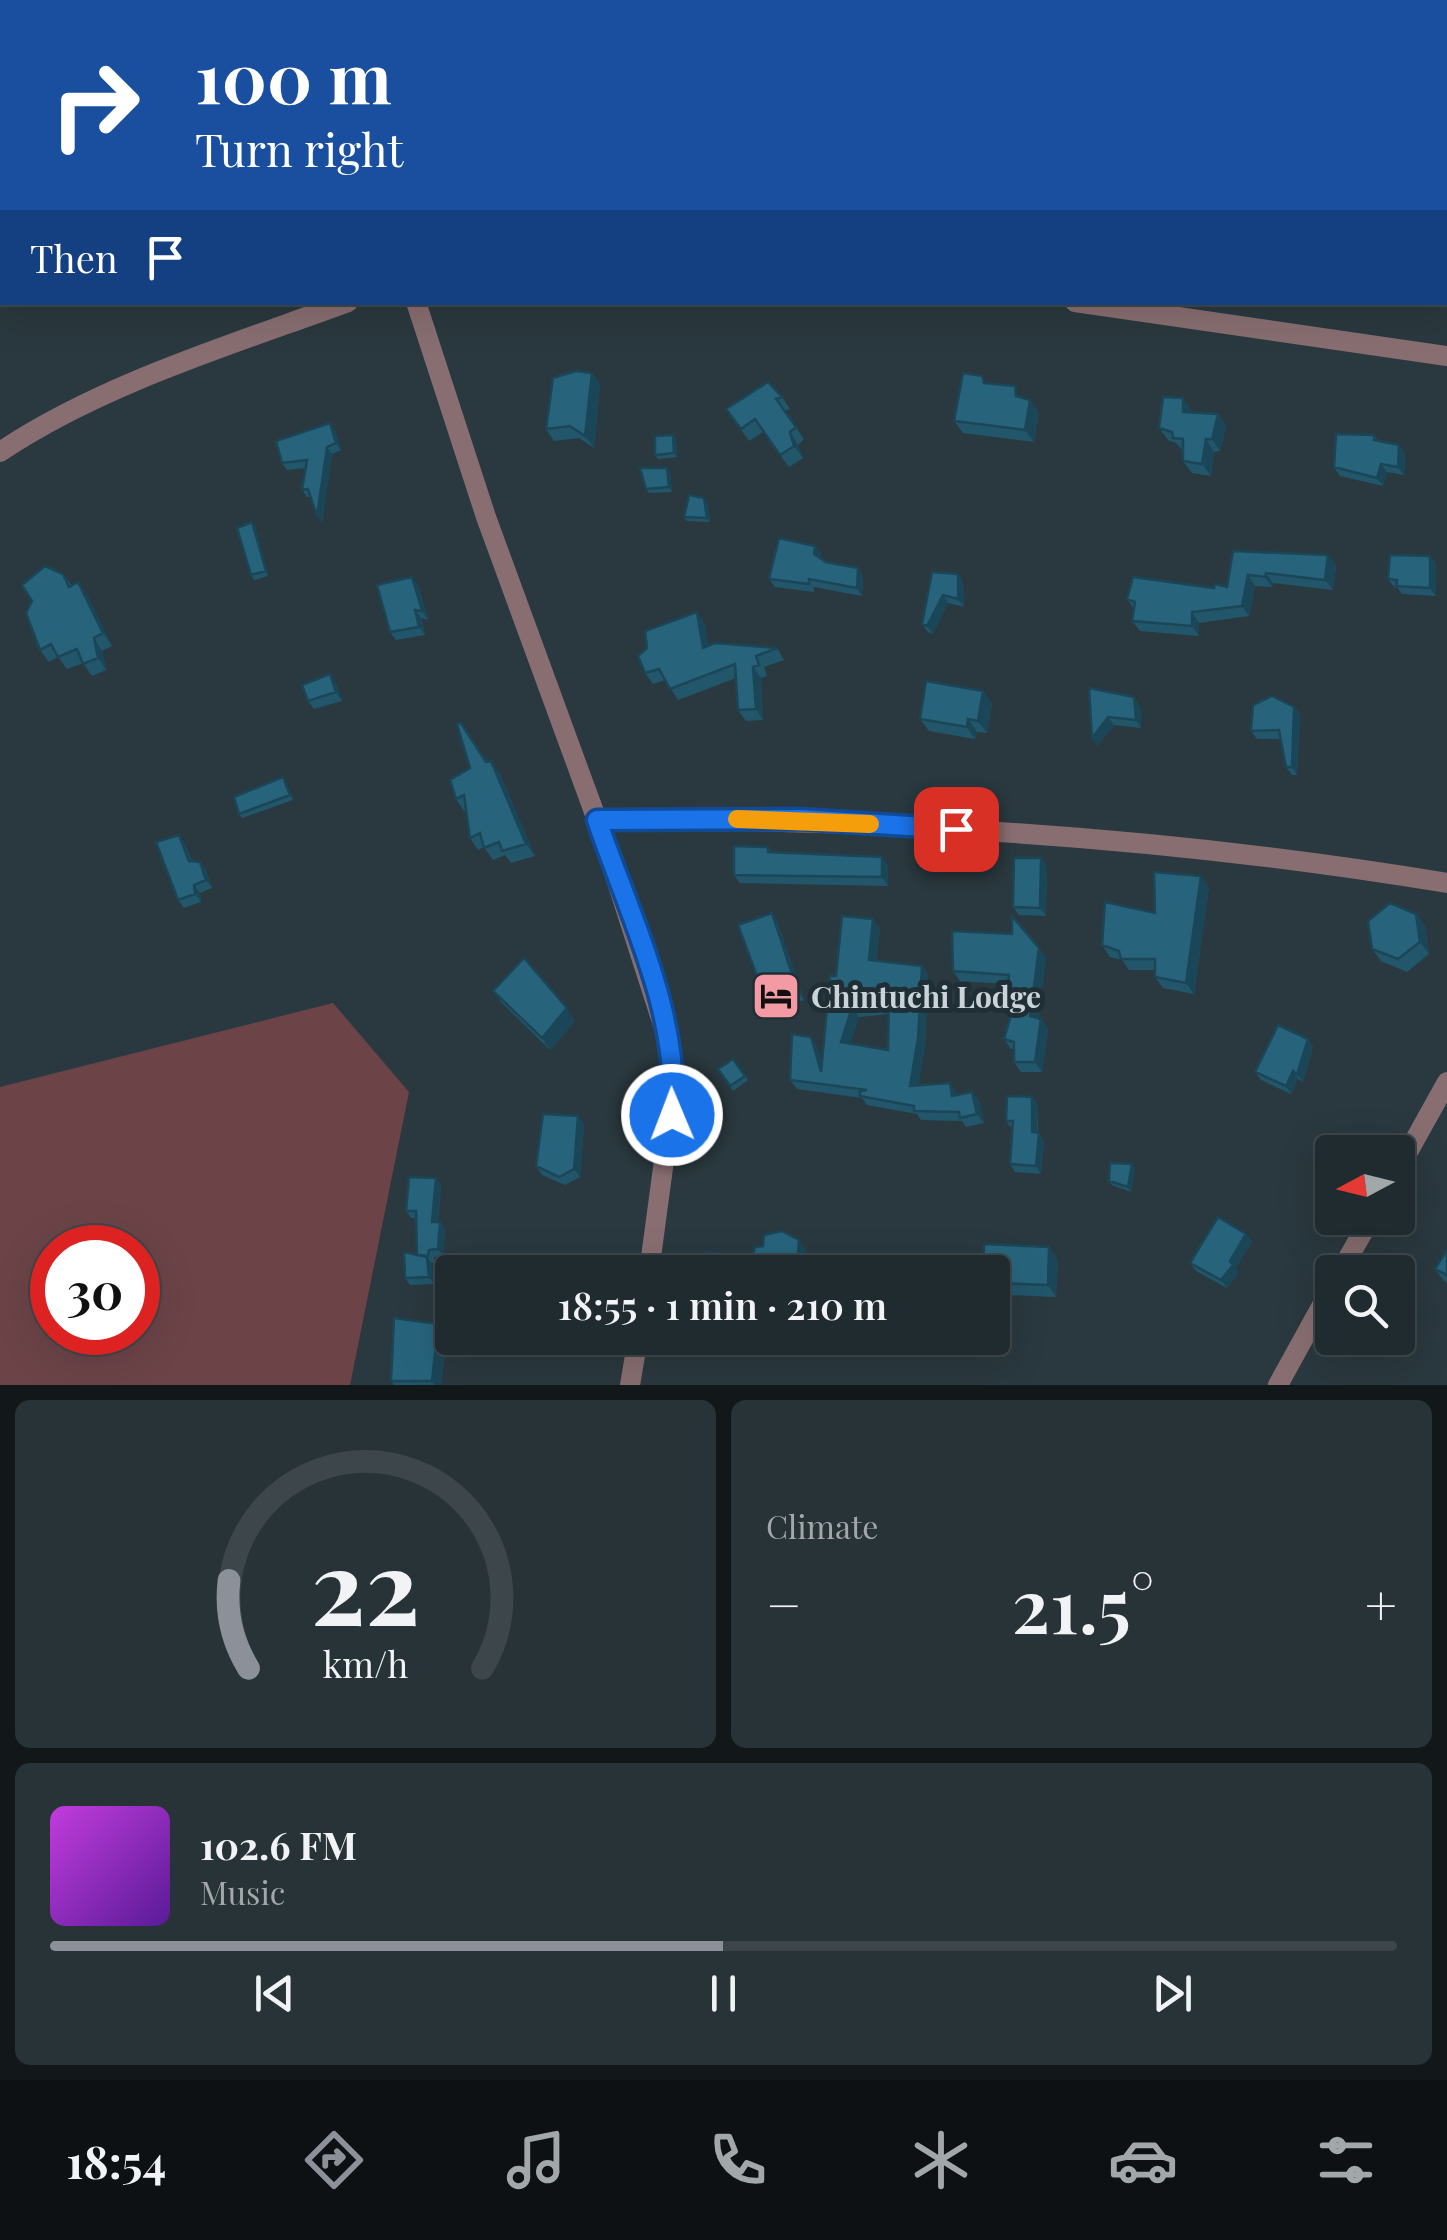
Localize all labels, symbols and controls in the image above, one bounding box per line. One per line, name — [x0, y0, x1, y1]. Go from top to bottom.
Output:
text: 100 m — [195, 28, 392, 122]
icon: right — [30, 40, 160, 170]
text: Turn right — [195, 118, 403, 178]
icon: arrive — [138, 230, 193, 285]
text: Then — [30, 232, 118, 283]
pin — [914, 787, 999, 872]
icon: arrive — [929, 802, 984, 857]
hotel icon: Chintuchi Lodge — [750, 970, 802, 1022]
place label: Chintuchi Lodge — [811, 976, 1041, 1016]
position arrow — [620, 1063, 724, 1167]
north arrow — [1315, 1135, 1415, 1235]
map controls — [1315, 1135, 1415, 1355]
speed limit sign: 30 — [30, 1225, 160, 1355]
button: search — [1315, 1255, 1415, 1355]
text: 18:55 · 1 min · 210 m — [558, 1279, 887, 1330]
text: Climate — [766, 1504, 878, 1547]
text: 22 — [311, 1513, 420, 1652]
text: 21.5° — [1012, 1553, 1154, 1653]
text: − — [766, 1566, 802, 1640]
text: + — [1365, 1566, 1397, 1640]
text: km/h — [323, 1639, 408, 1687]
text: 102.6 FM — [200, 1819, 357, 1870]
text: Music — [200, 1870, 285, 1913]
icon: previous — [247, 1966, 302, 2021]
icon: pause — [696, 1966, 751, 2021]
icon: next — [1145, 1966, 1200, 2021]
icon: directions — [299, 2125, 369, 2195]
icon: music — [501, 2125, 571, 2195]
icon: phone — [703, 2125, 773, 2195]
icon: climate — [906, 2125, 976, 2195]
icon: car — [1108, 2125, 1178, 2195]
icon: filters — [1311, 2125, 1381, 2195]
text: 18:54 — [66, 2130, 166, 2190]

